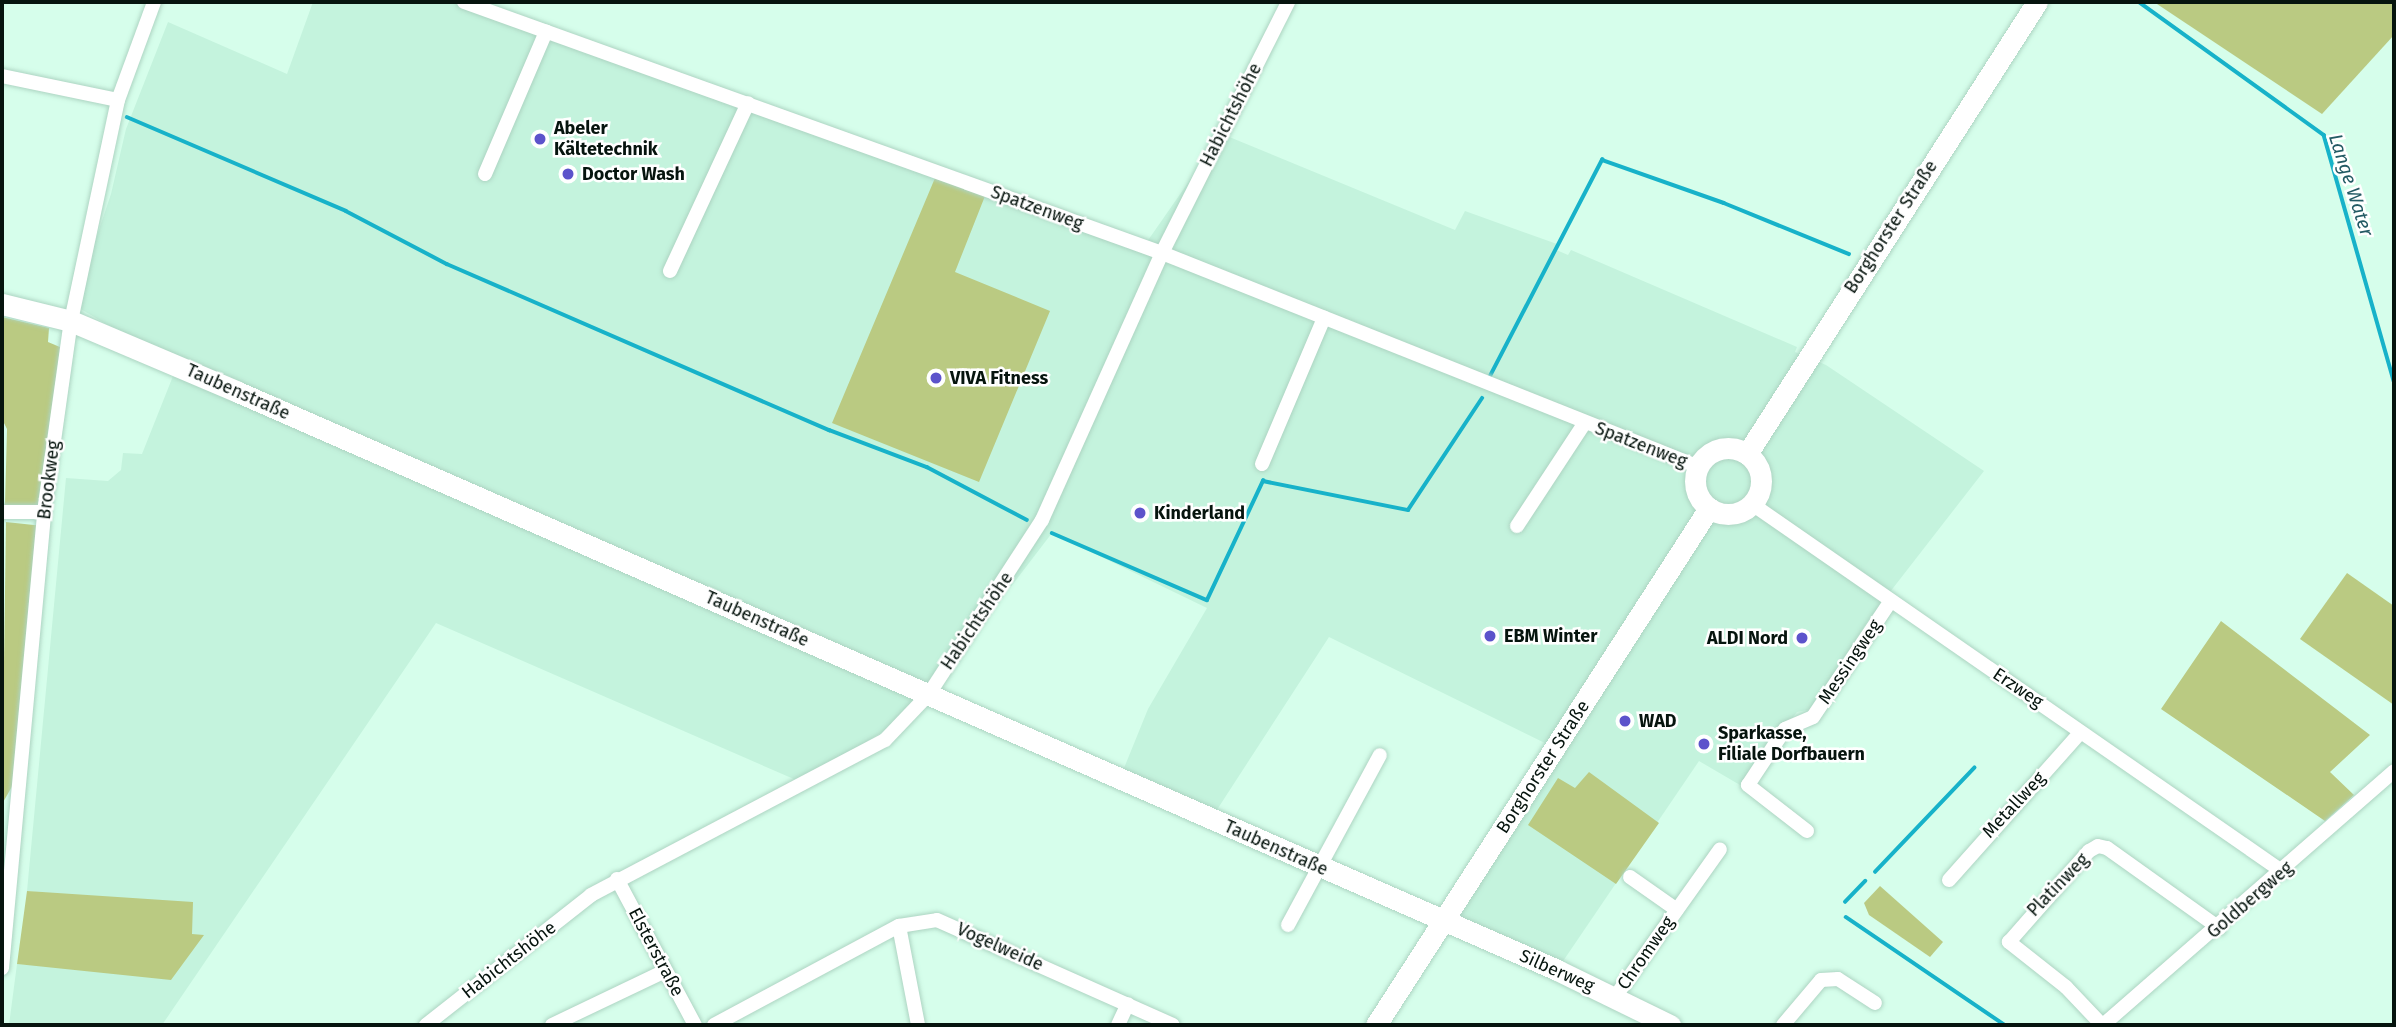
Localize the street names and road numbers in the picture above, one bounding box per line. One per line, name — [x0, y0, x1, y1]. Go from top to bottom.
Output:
street label: Habichtshöhe — [1196, 60, 1266, 170]
street label: Borghorster Straße — [1840, 156, 1942, 298]
street label: Spatzenweg — [988, 181, 1086, 235]
street label: Taubenstraße — [183, 360, 293, 424]
street label: Spatzenweg — [1592, 418, 1690, 472]
street label: Brookweg — [33, 439, 65, 521]
street label: Habichtshöhe — [936, 568, 1018, 674]
street label: Taubenstraße — [702, 587, 812, 651]
street label: Messingweg — [1814, 616, 1886, 708]
street label: Erzweg — [1989, 663, 2047, 713]
street label: Borghorster Straße — [1492, 696, 1594, 838]
street label: Metallweg — [1978, 767, 2050, 843]
street label: Taubenstraße — [1221, 816, 1331, 880]
street label: Platinweg — [2023, 849, 2093, 921]
street label: Goldbergweg — [2203, 857, 2297, 943]
street label: Elsterstraße — [624, 904, 688, 1000]
street label: Chromweg — [1613, 912, 1679, 994]
street label: Habichtshöhe — [458, 917, 560, 1003]
street label: Vogelweide — [953, 918, 1047, 976]
street label: Silberweg — [1516, 945, 1598, 997]

